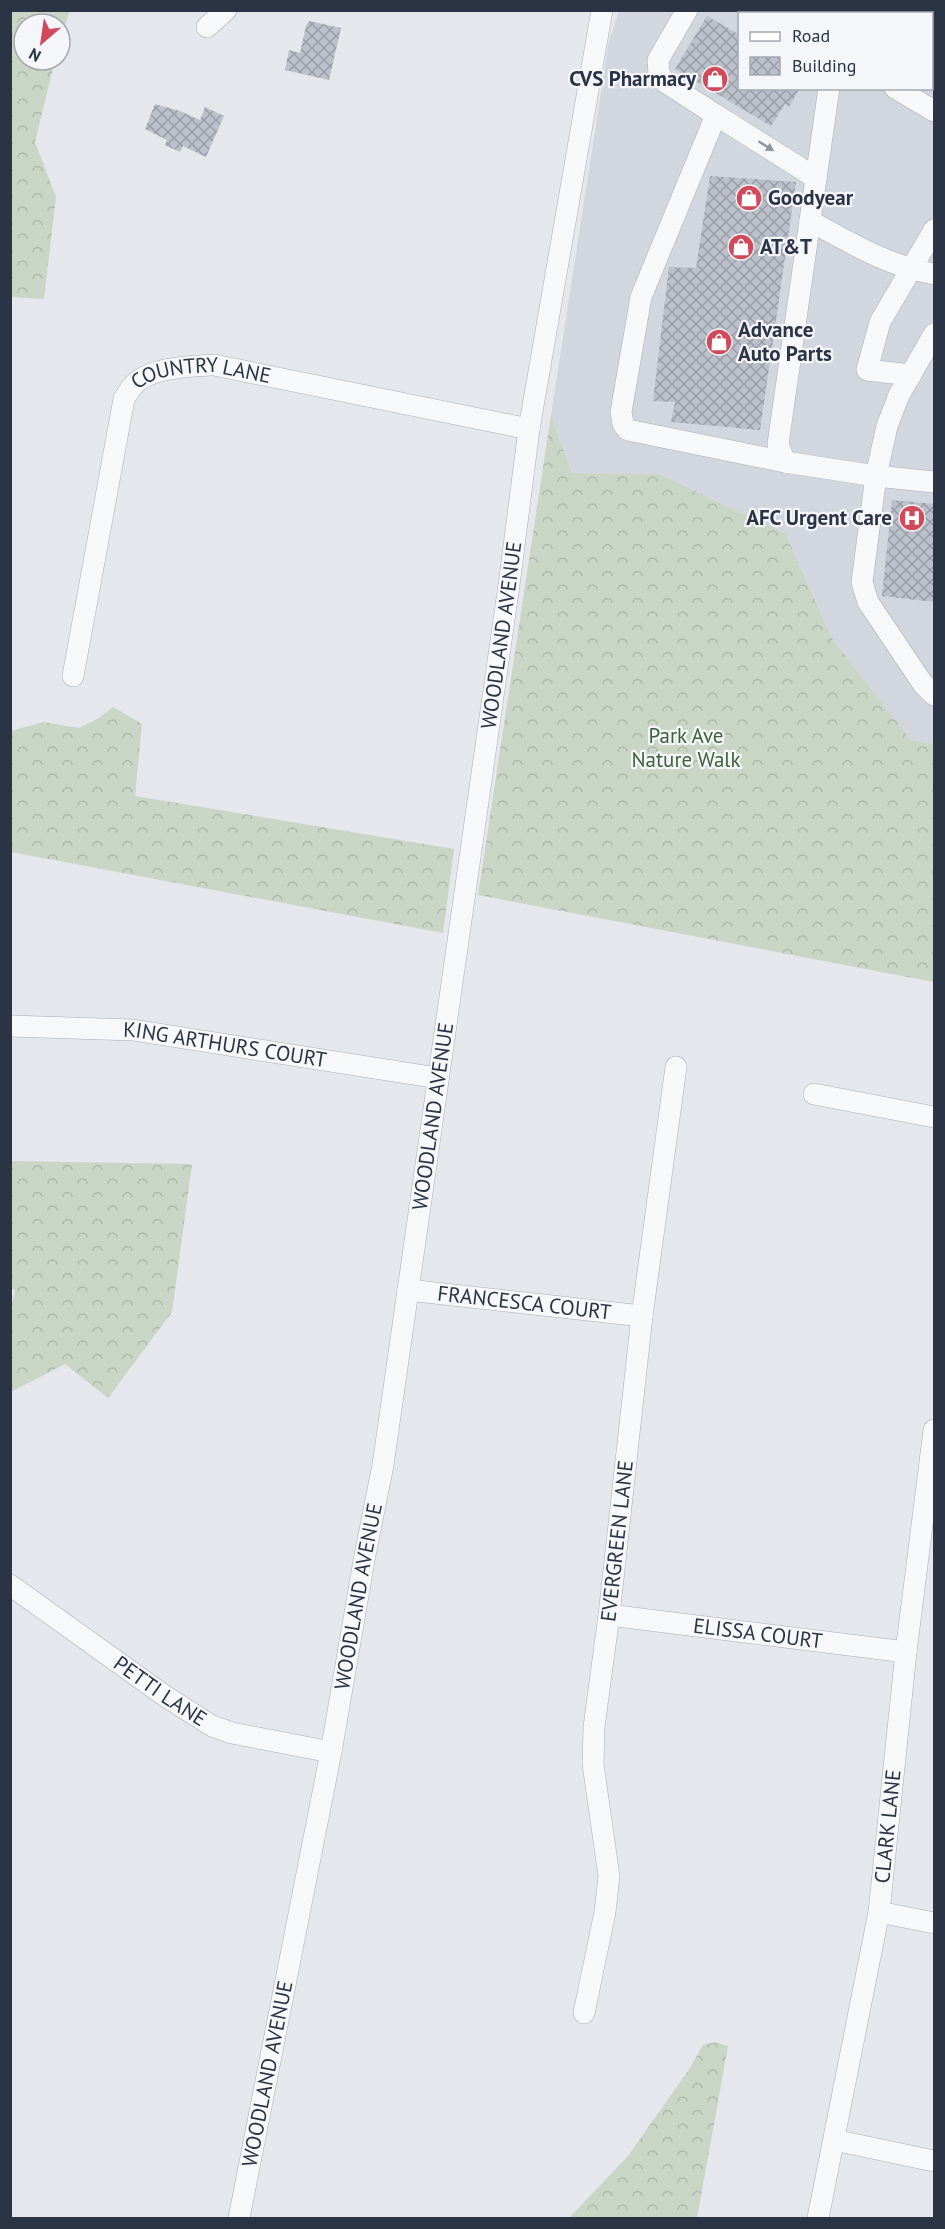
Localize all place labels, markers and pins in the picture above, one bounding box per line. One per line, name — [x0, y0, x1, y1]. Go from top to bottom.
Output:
shop icon: CVS Pharmacy — [700, 64, 730, 94]
place label: CVS Pharmacy — [569, 65, 697, 92]
shop icon: Goodyear — [734, 183, 764, 213]
place label: Goodyear — [768, 184, 854, 211]
shop icon: AT&T — [726, 232, 756, 262]
place label: AT&T — [760, 233, 812, 260]
place label: Advance Auto Parts — [738, 316, 832, 367]
shop icon: Advance Auto Parts — [704, 327, 734, 357]
hospital icon: AFC Urgent Care — [897, 503, 927, 533]
place label: AFC Urgent Care — [746, 504, 892, 531]

